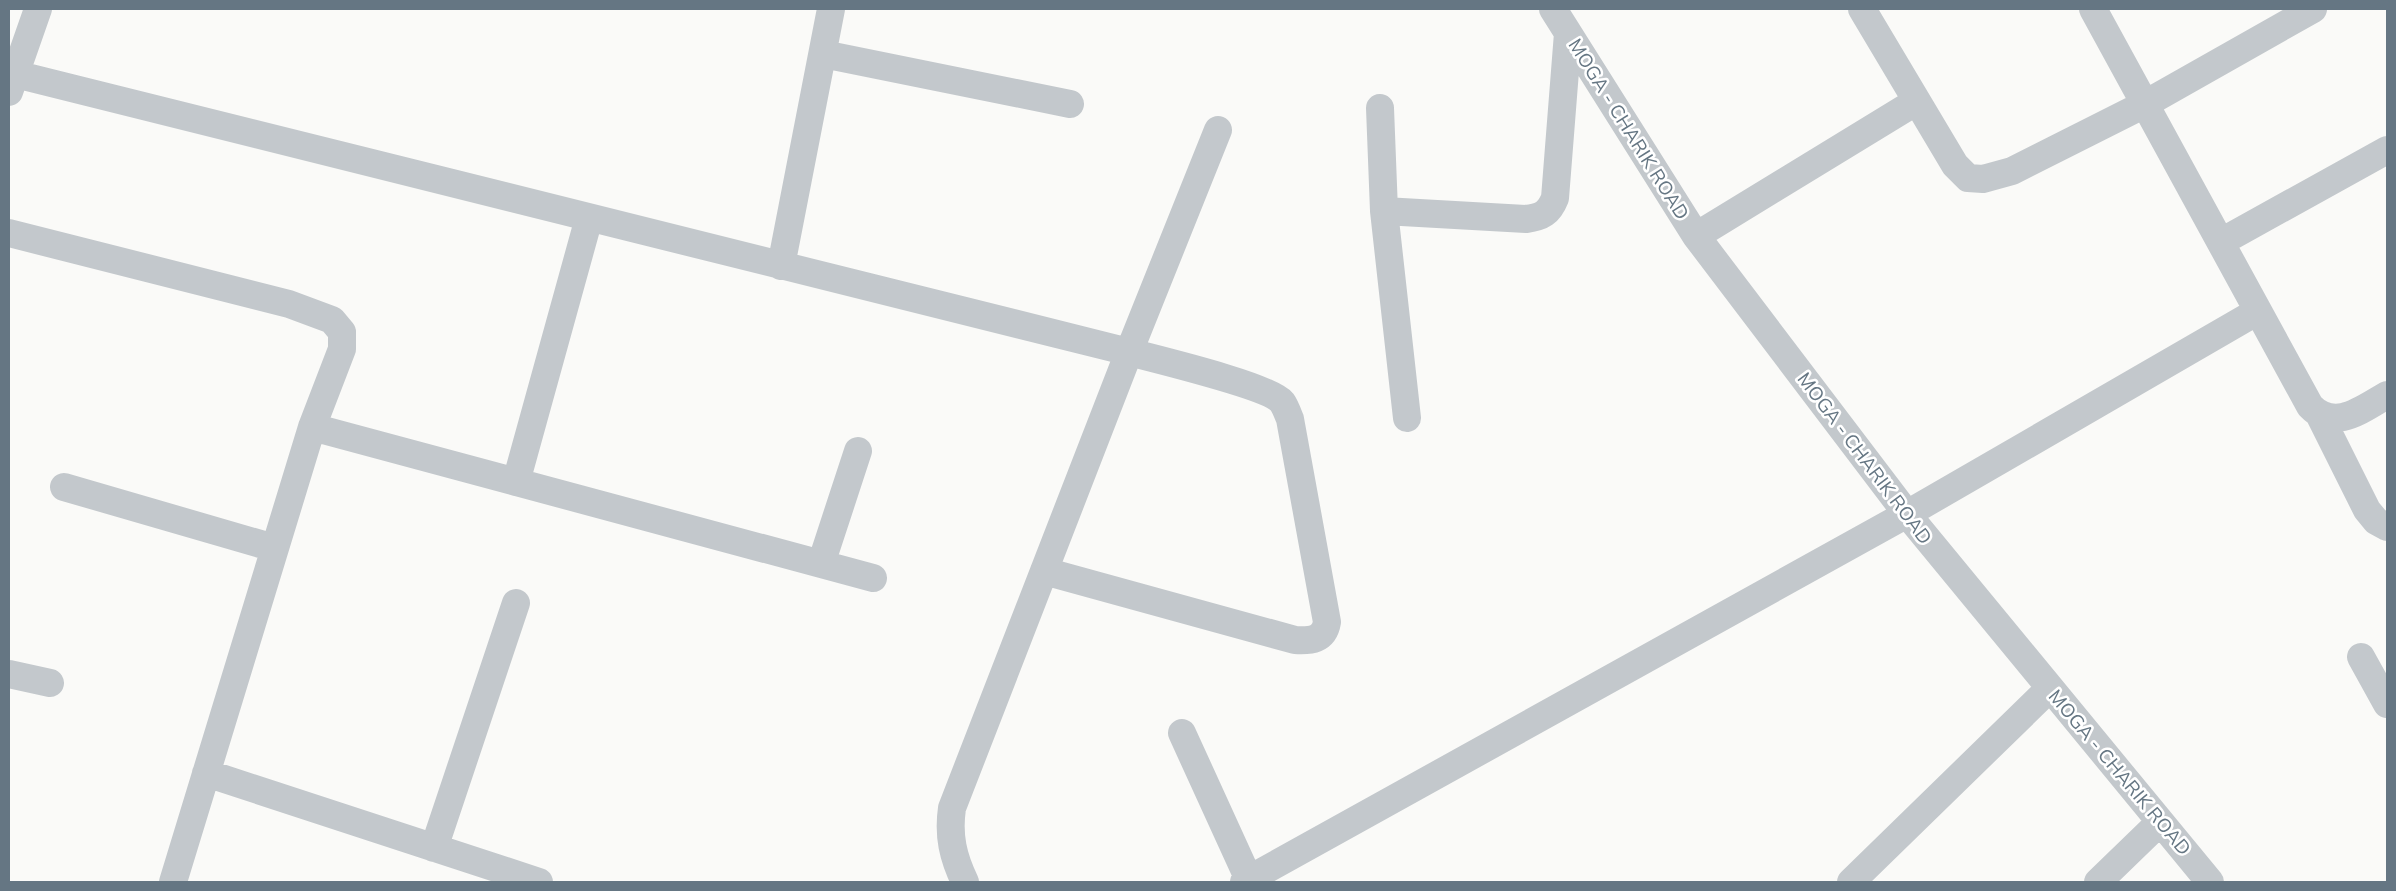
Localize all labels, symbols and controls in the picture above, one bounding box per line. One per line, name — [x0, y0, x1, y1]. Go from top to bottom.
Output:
street label: MOGA - CHARIK ROAD — [1563, 34, 1695, 224]
street label: MOGA - CHARIK ROAD — [1792, 367, 1938, 549]
street label: MOGA - CHARIK ROAD — [2044, 684, 2196, 860]

